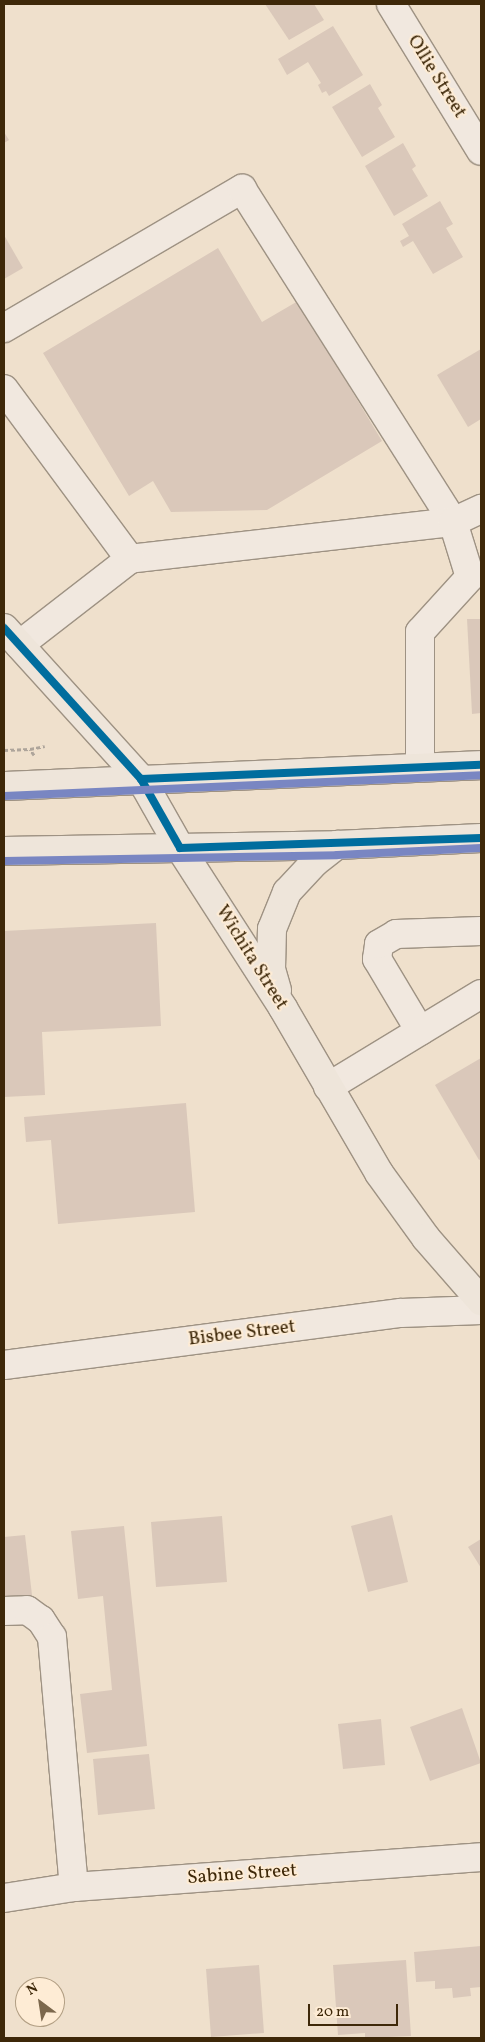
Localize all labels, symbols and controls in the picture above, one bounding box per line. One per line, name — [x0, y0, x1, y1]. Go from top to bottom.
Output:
street label: Ollie Street — [402, 31, 470, 123]
street label: Wichita Street — [210, 902, 292, 1014]
street label: Bisbee Street — [187, 1316, 297, 1352]
street label: Sabine Street — [186, 1860, 298, 1890]
north arrow — [15, 1977, 65, 2027]
text: N — [23, 1979, 42, 2000]
scale bar — [310, 1994, 400, 2026]
text: 20 m — [316, 2002, 349, 2023]

